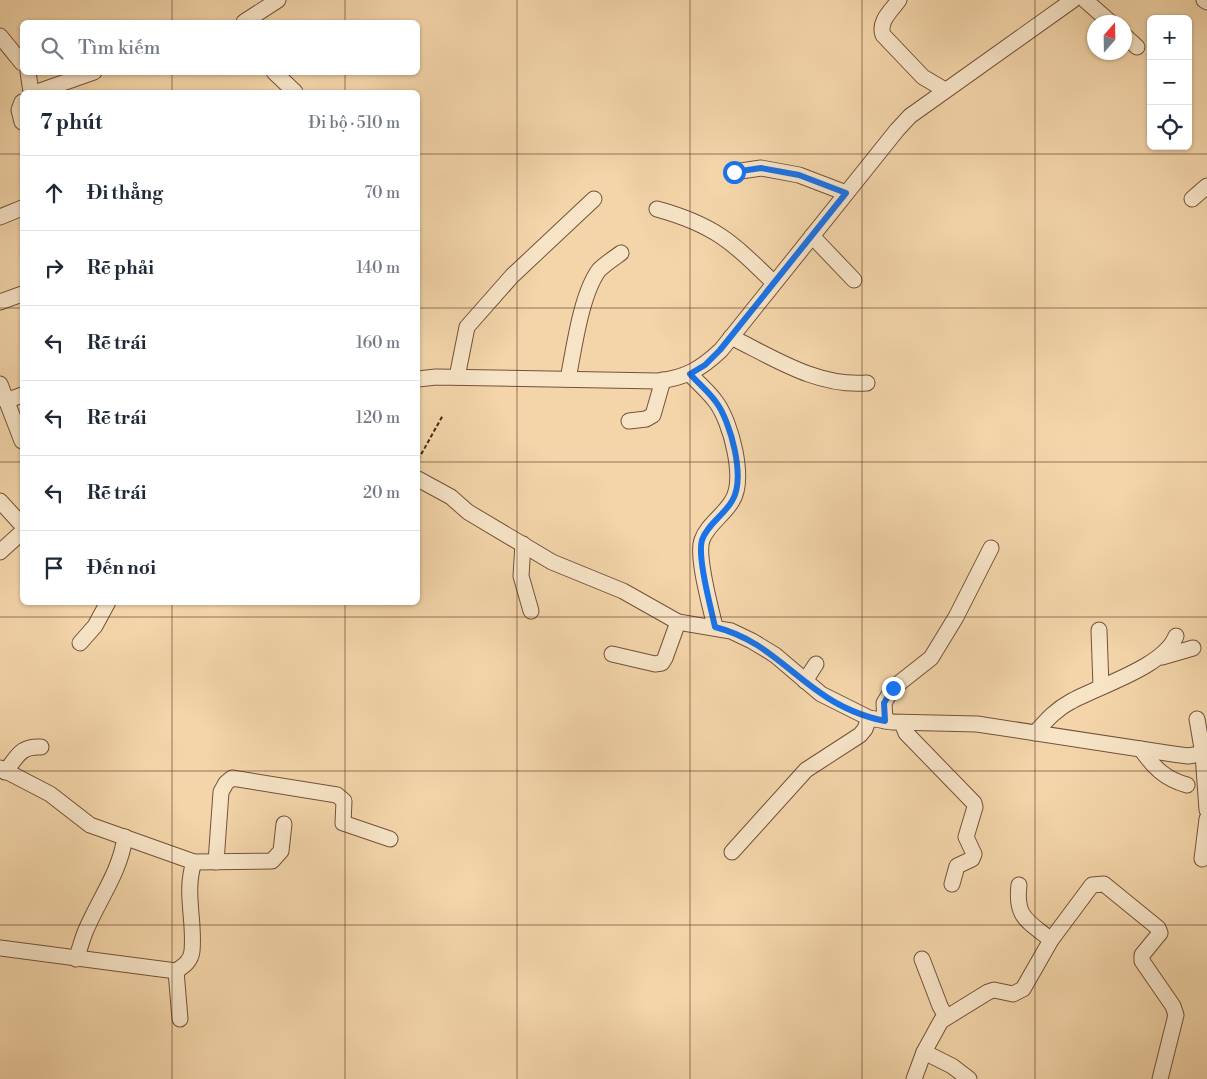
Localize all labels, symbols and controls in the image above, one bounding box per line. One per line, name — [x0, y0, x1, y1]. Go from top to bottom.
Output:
north arrow — [1087, 15, 1132, 60]
map controls — [1147, 15, 1192, 150]
button: + — [1147, 15, 1192, 60]
search box — [20, 20, 420, 75]
icon: search — [38, 34, 66, 62]
text: Tìm kiếm — [78, 36, 161, 60]
button: − — [1147, 60, 1192, 105]
button: locate — [1147, 105, 1192, 150]
text: 7 phút — [40, 110, 102, 136]
text: Đi bộ · 510 m — [309, 113, 400, 133]
route start — [723, 161, 746, 184]
icon: ahead — [40, 179, 68, 207]
text: Đi thẳng — [87, 181, 163, 205]
text: 70 m — [364, 183, 400, 203]
icon: right — [40, 254, 68, 282]
text: Rẽ phải — [87, 256, 154, 280]
text: 140 m — [356, 258, 400, 278]
icon: left — [40, 329, 68, 357]
text: Rẽ trái — [87, 331, 147, 355]
text: 160 m — [356, 333, 400, 353]
icon: left — [40, 404, 68, 432]
text: Rẽ trái — [87, 406, 147, 430]
text: 120 m — [356, 408, 400, 428]
icon: left — [40, 479, 68, 507]
text: Rẽ trái — [87, 481, 147, 505]
text: 20 m — [363, 483, 400, 503]
icon: arrive — [40, 554, 68, 582]
text: Đến nơi — [87, 556, 156, 580]
route end — [882, 677, 905, 700]

